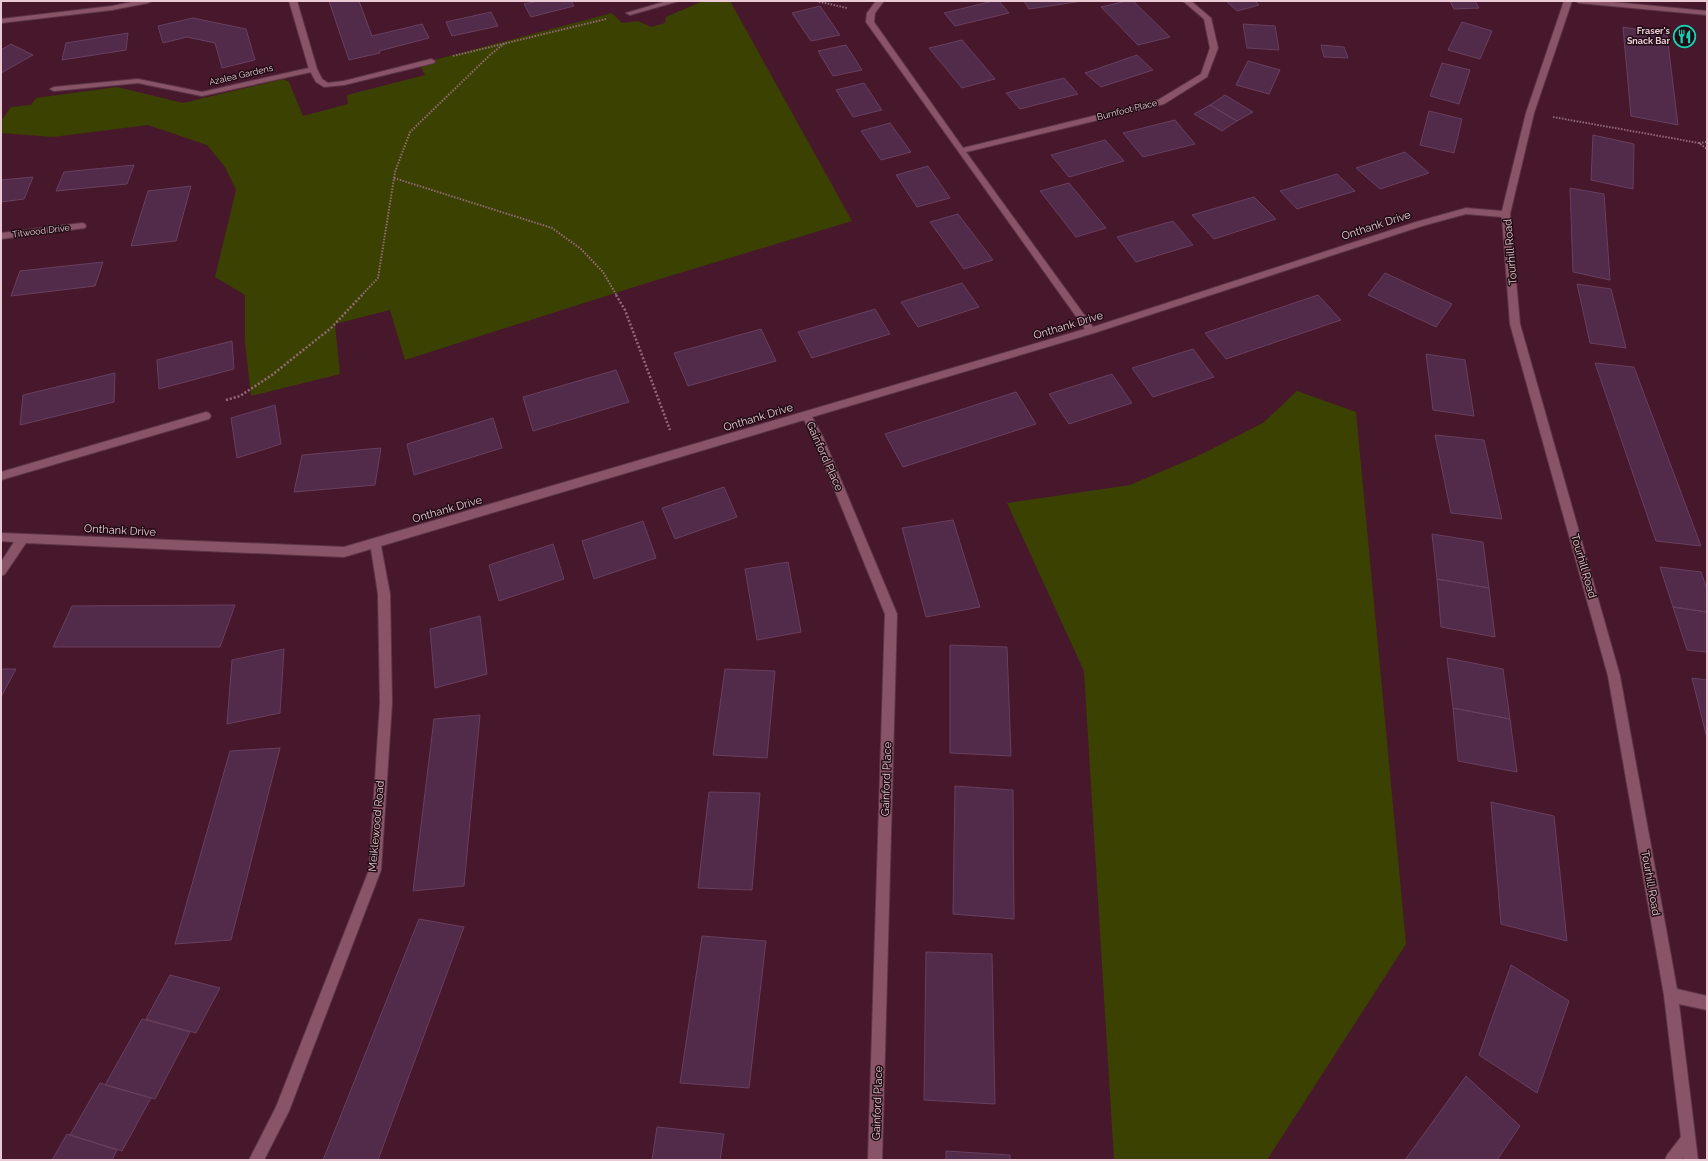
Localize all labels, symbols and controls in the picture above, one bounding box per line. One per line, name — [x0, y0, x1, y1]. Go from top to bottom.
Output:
restaurant icon: Fraser's Snack Bar — [1672, 23, 1698, 49]
place label: Fraser's Snack Bar — [1627, 26, 1671, 46]
street label: Azalea Gardens — [208, 63, 275, 87]
street label: Burnfoot Place — [1096, 98, 1159, 122]
street label: Onthank Drive — [1340, 208, 1413, 243]
street label: Tourhill Road — [1501, 218, 1520, 285]
street label: Titwood Drive — [12, 222, 71, 239]
street label: Onthank Drive — [1032, 309, 1105, 342]
street label: Onthank Drive — [722, 401, 795, 434]
street label: Gainford Place — [804, 420, 846, 493]
street label: Onthank Drive — [411, 493, 484, 526]
street label: Onthank Drive — [84, 522, 157, 539]
street label: Tourhill Road — [1568, 533, 1599, 600]
street label: Gainford Place — [879, 741, 894, 816]
street label: Meiklewood Road — [366, 780, 387, 872]
street label: Tourhill Road — [1638, 849, 1663, 917]
street label: Gainford Place — [870, 1065, 885, 1140]

